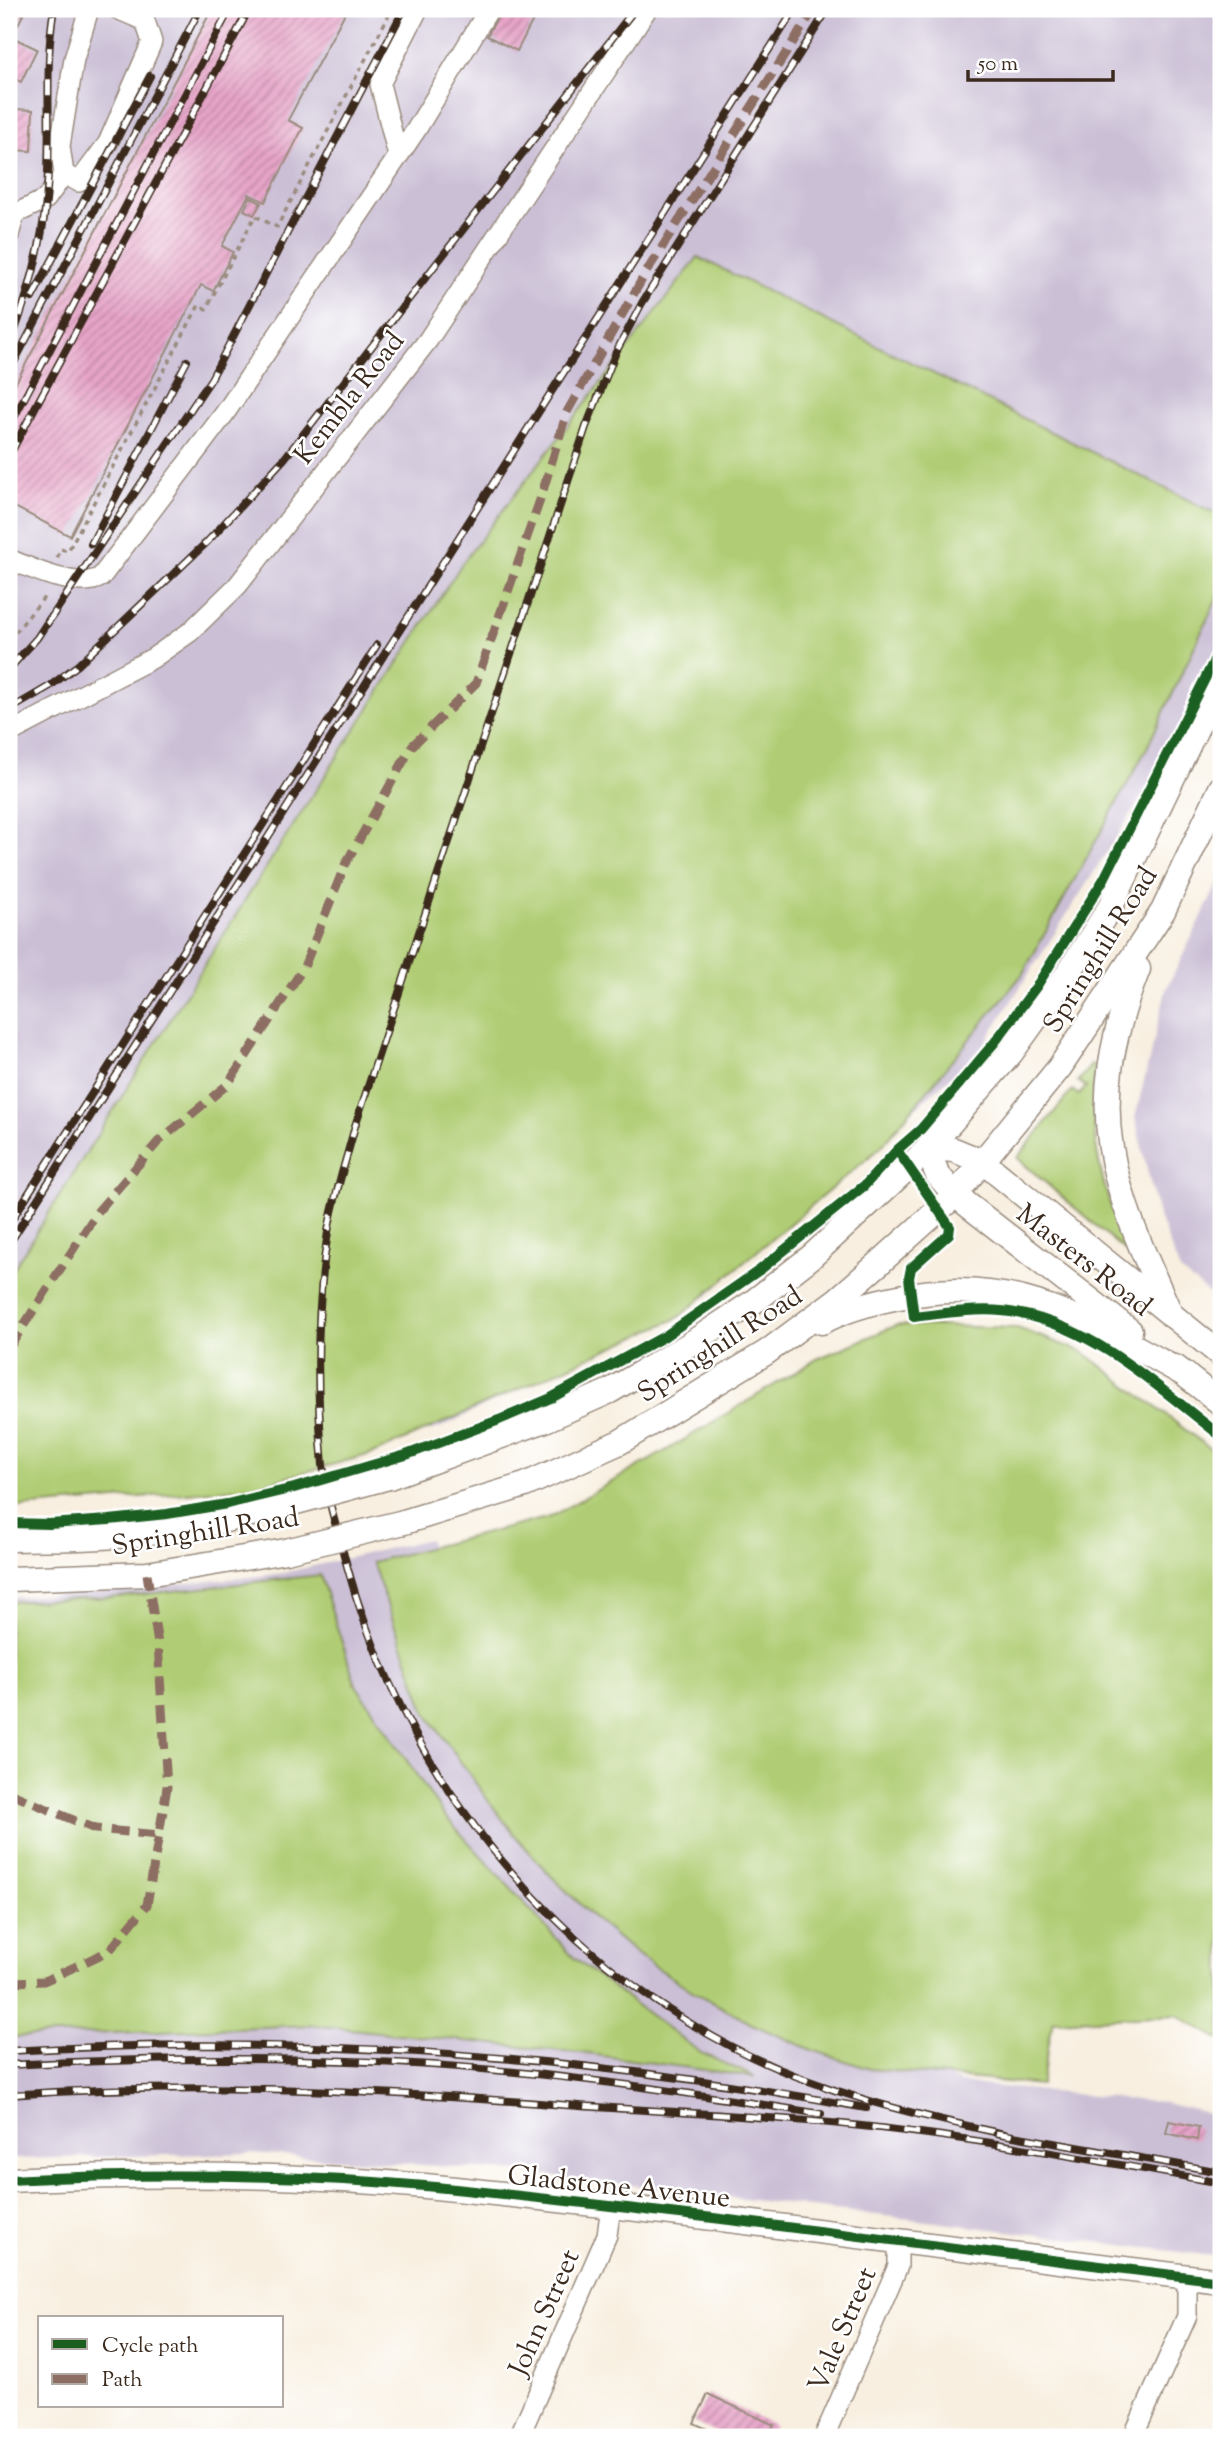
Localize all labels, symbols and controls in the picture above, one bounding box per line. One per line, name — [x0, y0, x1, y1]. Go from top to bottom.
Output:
scale bar — [968, 38, 1113, 82]
text: 50 m — [977, 50, 1018, 80]
street label: Kembla Road — [285, 323, 415, 474]
street label: Springhill Road — [1034, 859, 1169, 1042]
street label: Masters Road — [1007, 1196, 1160, 1327]
street label: Springhill Road — [630, 1277, 811, 1414]
street label: Springhill Road — [109, 1498, 302, 1568]
street label: Gladstone Avenue — [505, 2156, 732, 2220]
street label: John Street — [499, 2243, 592, 2385]
street label: Vale Street — [799, 2261, 888, 2399]
legend — [38, 2316, 284, 2408]
text: Cycle path — [102, 2332, 199, 2362]
text: Path — [102, 2366, 143, 2396]

